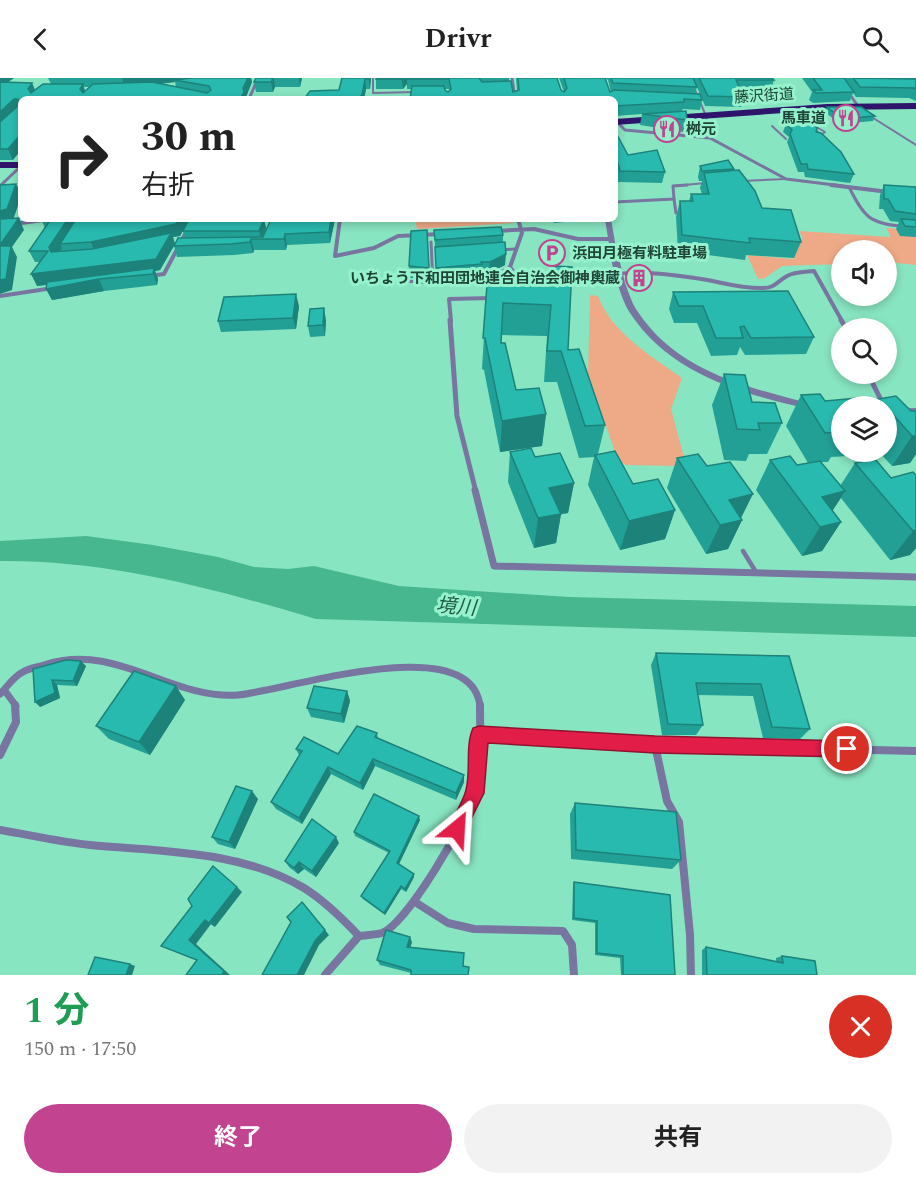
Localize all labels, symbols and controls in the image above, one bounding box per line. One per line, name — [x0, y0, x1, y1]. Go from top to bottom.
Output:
text: Drivr — [425, 18, 491, 60]
icon: back — [24, 23, 57, 56]
icon: search — [859, 23, 892, 56]
street label: 藤沢街道 — [733, 82, 795, 110]
restaurant icon: 馬車道 — [831, 103, 861, 133]
text: 30 m — [141, 106, 236, 169]
place label: 馬車道 — [781, 107, 826, 130]
restaurant icon: 桝元 — [652, 114, 682, 144]
place label: 桝元 — [686, 118, 716, 141]
icon: right — [42, 120, 120, 198]
text: 右折 — [141, 165, 195, 207]
parking icon: 浜田月極有料駐車場 — [537, 238, 567, 268]
map controls — [831, 240, 897, 462]
button: sound — [831, 240, 897, 306]
place label: 浜田月極有料駐車場 — [572, 242, 707, 265]
building icon: いちょう下和田団地連合自治会御神輿蔵 — [624, 263, 654, 293]
place label: いちょう下和田団地連合自治会御神輿蔵 — [350, 267, 620, 290]
button: search — [831, 318, 897, 384]
button: layers — [831, 396, 897, 462]
water label: 境川 — [435, 590, 479, 624]
pin — [821, 723, 872, 774]
icon: arrive — [830, 732, 863, 765]
position arrow — [425, 797, 489, 861]
text: 1 分 — [24, 984, 89, 1039]
button: close — [829, 995, 892, 1058]
text: 150 m · 17:50 — [24, 1034, 136, 1064]
button: 終了 — [24, 1104, 452, 1173]
button: 共有 — [464, 1104, 892, 1173]

